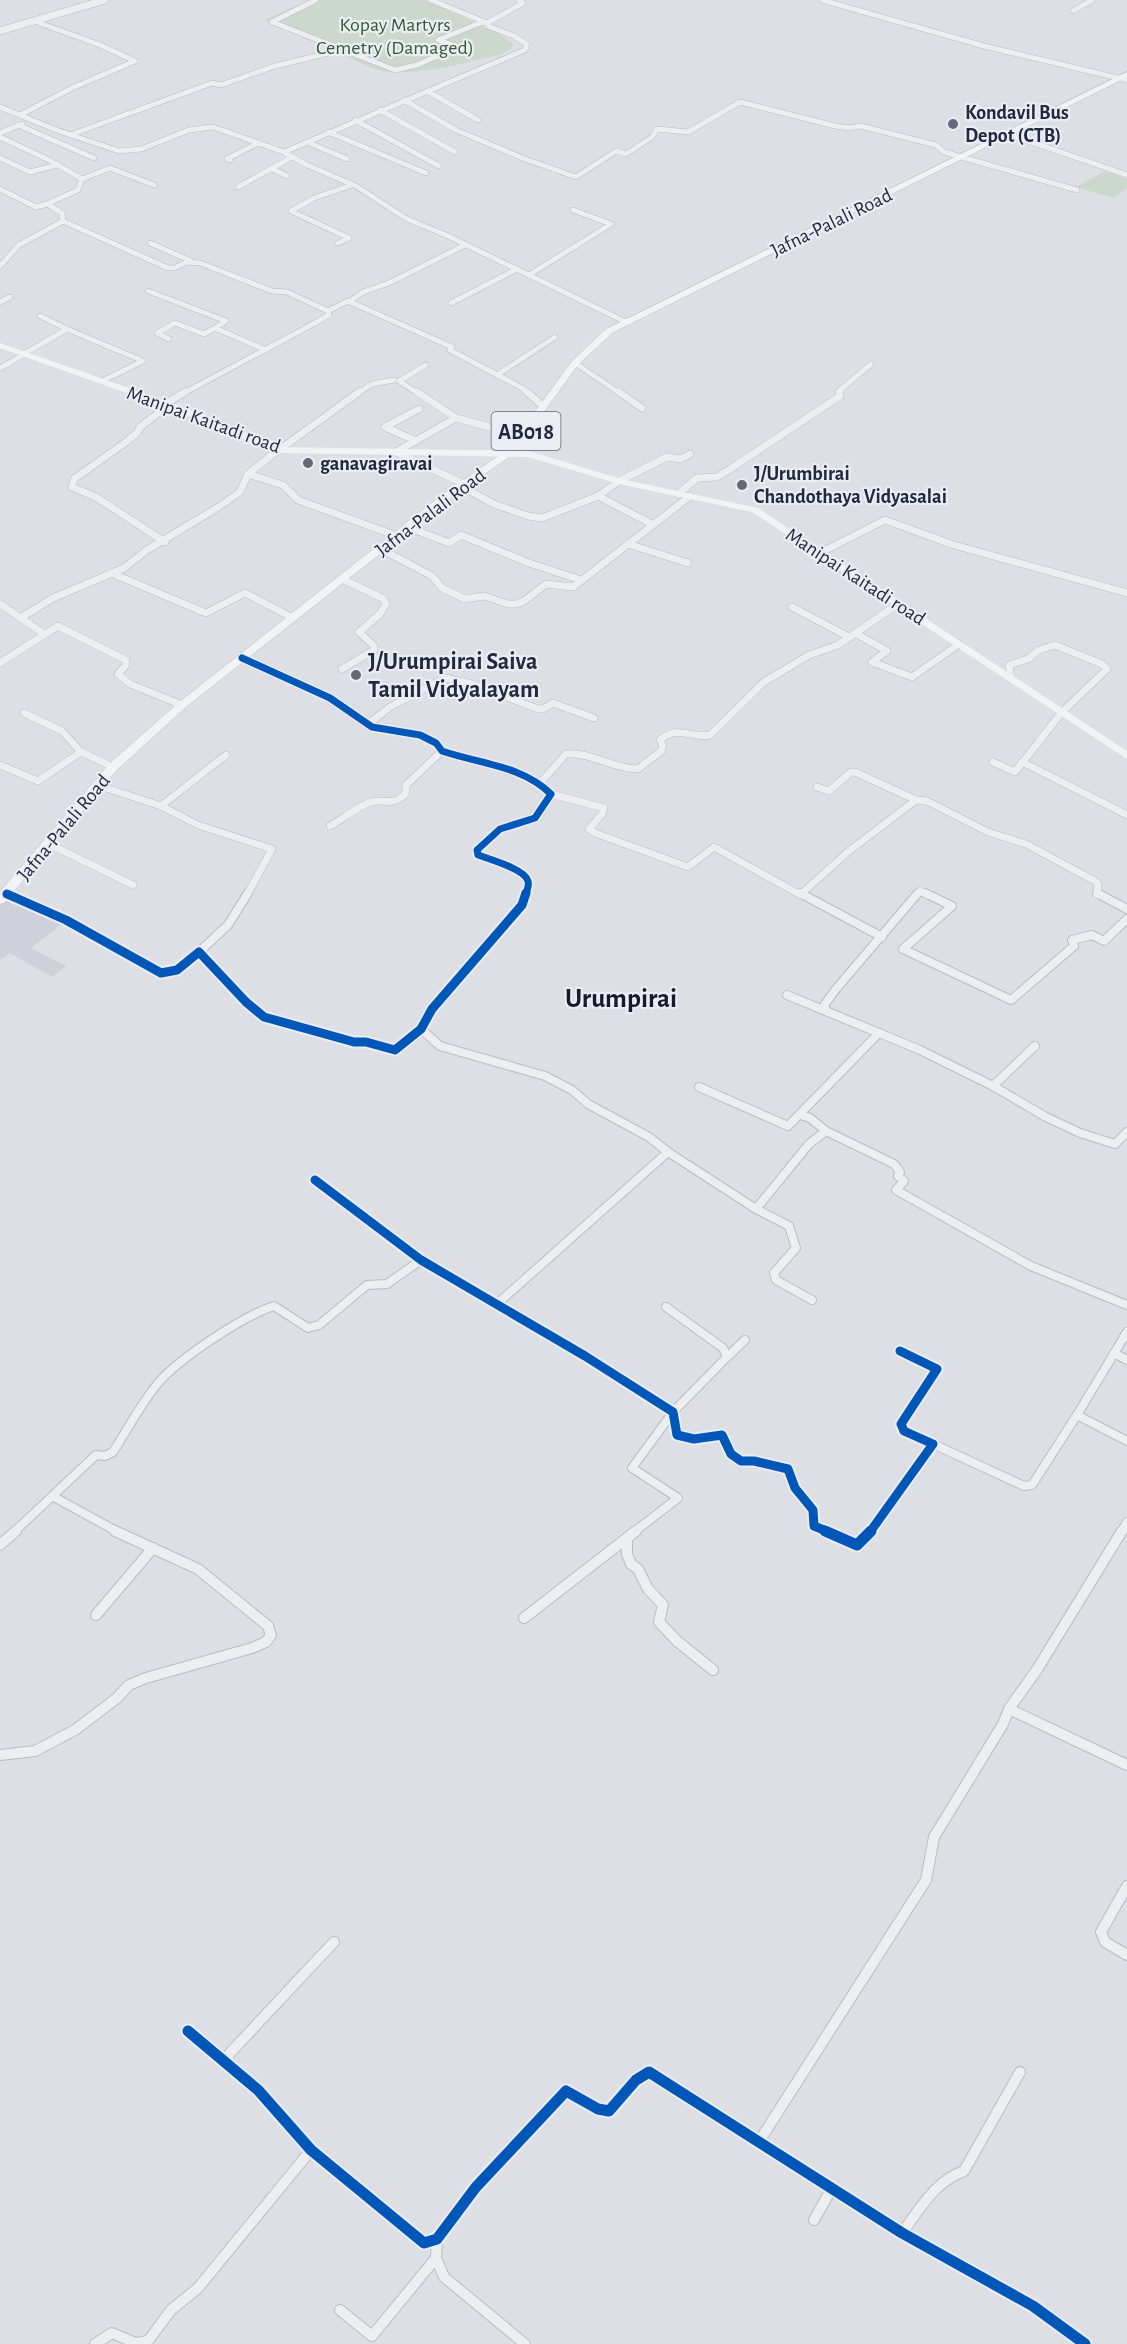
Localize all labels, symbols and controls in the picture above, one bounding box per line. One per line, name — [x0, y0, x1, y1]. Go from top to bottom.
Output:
park label: Kopay Martyrs Cemetry (Damaged) — [316, 15, 474, 58]
place label: Kondavil Bus Depot (CTB) — [965, 103, 1069, 146]
marker: Kondavil Bus Depot (CTB) — [946, 117, 960, 131]
street label: Jafna-Palali Road — [768, 185, 895, 261]
street label: Manipai Kaitadi road — [124, 383, 283, 457]
road number: AB018 — [492, 412, 560, 450]
place label: ganavagiravai — [320, 454, 433, 474]
marker: ganavagiravai — [301, 456, 315, 470]
place label: J/Urumbirai Chandothaya Vidyasalai — [754, 464, 947, 507]
street label: Jafna-Palali Road — [372, 465, 489, 561]
marker: J/Urumbirai Chandothaya Vidyasalai — [735, 478, 749, 492]
street label: Manipai Kaitadi road — [782, 524, 929, 629]
place label: J/Urumpirai Saiva Tamil Vidyalayam — [368, 650, 539, 702]
marker: J/Urumpirai Saiva Tamil Vidyalayam — [349, 668, 363, 682]
street label: Jafna-Palali Road — [14, 771, 114, 885]
district label: Urumpirai — [565, 985, 677, 1012]

